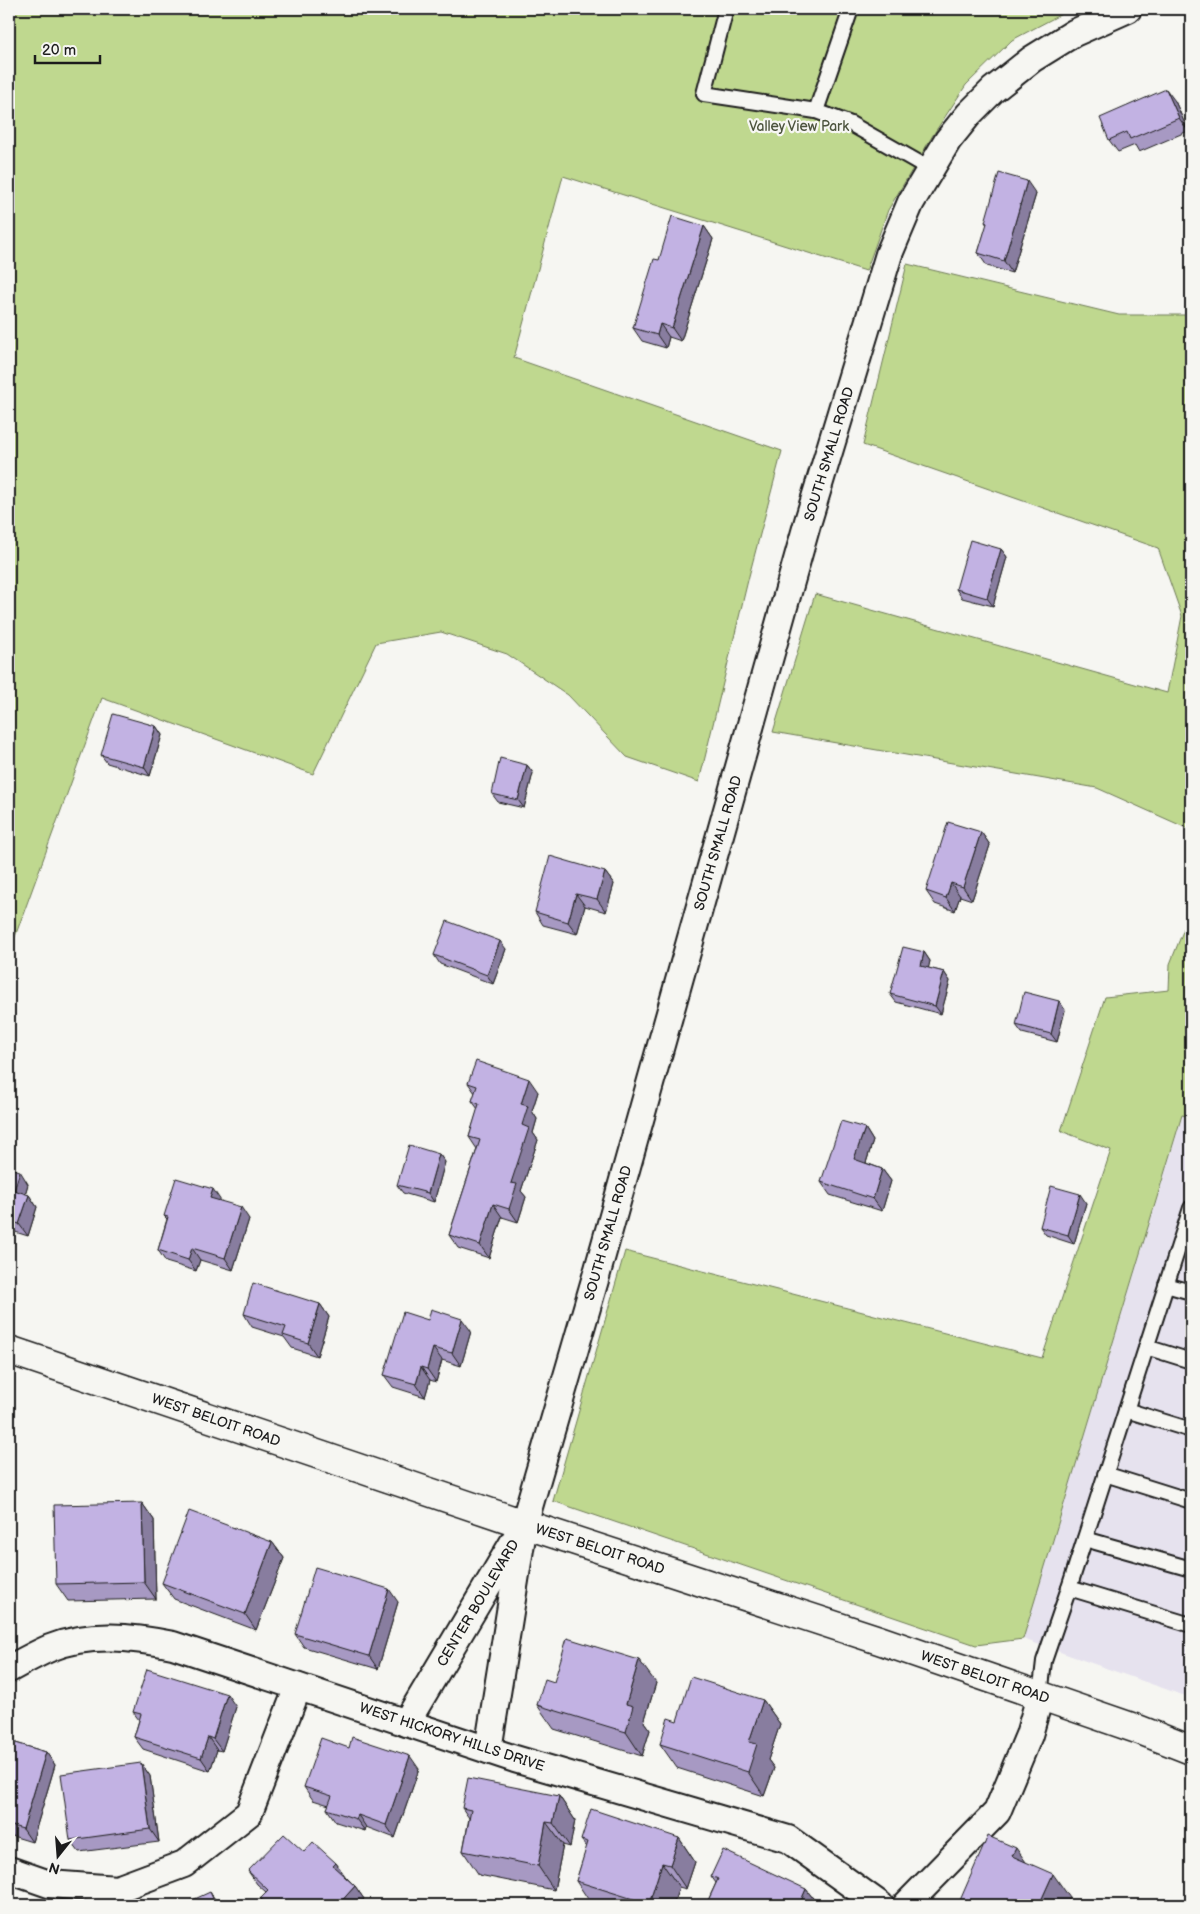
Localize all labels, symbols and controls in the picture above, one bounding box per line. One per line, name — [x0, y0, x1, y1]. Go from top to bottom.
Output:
scale bar — [35, 32, 100, 64]
text: 20 m — [42, 41, 76, 60]
park label: Valley View Park — [749, 118, 849, 135]
street label: SOUTH SMALL ROAD — [800, 385, 858, 523]
street label: SOUTH SMALL ROAD — [691, 774, 745, 912]
street label: SOUTH SMALL ROAD — [581, 1164, 635, 1302]
street label: WEST BELOIT ROAD — [149, 1390, 283, 1450]
street label: WEST BELOIT ROAD — [533, 1520, 667, 1578]
street label: CENTER BOULEVARD — [433, 1536, 523, 1670]
street label: WEST BELOIT ROAD — [918, 1647, 1052, 1707]
street label: WEST HICKORY HILLS DRIVE — [357, 1699, 547, 1775]
north arrow — [32, 1832, 82, 1882]
text: N — [47, 1858, 62, 1878]

